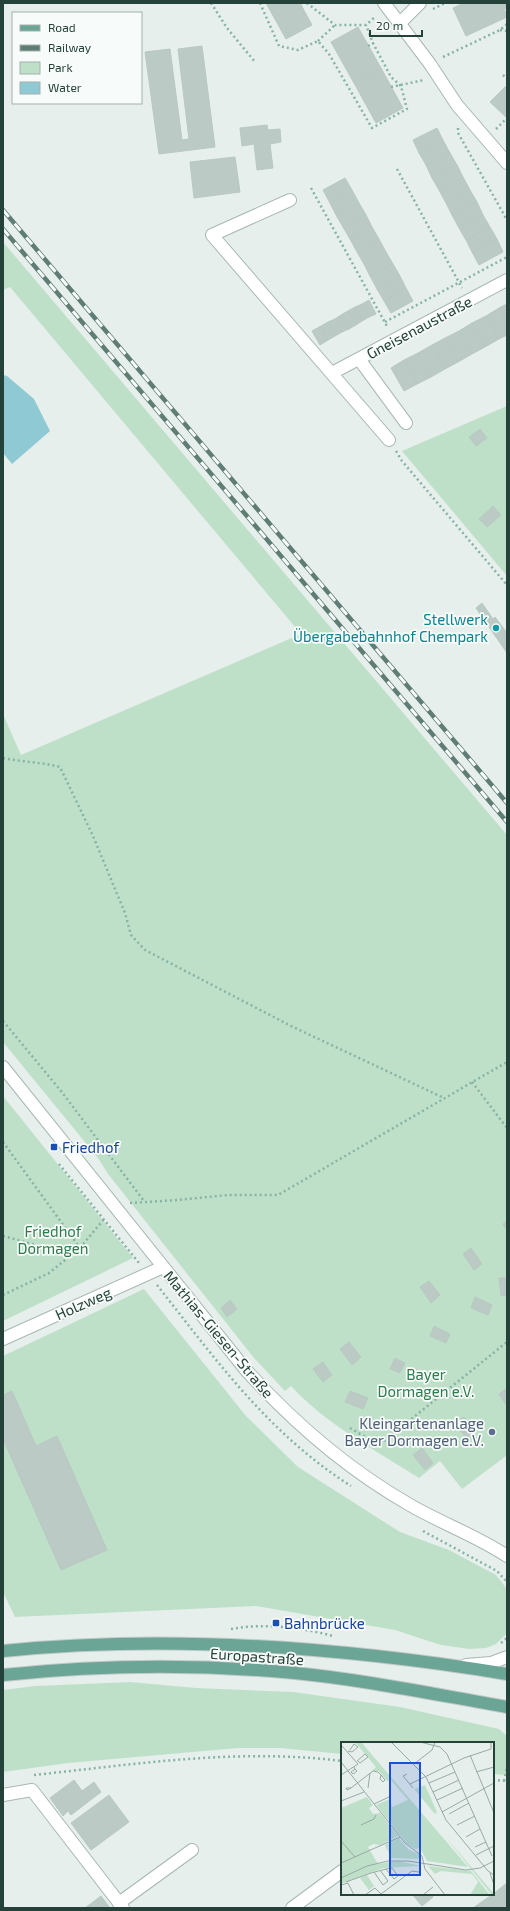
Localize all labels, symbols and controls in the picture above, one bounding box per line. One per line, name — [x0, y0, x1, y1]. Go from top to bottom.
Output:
legend — [12, 12, 142, 104]
scale bar — [370, 12, 422, 38]
text: 20 m — [376, 18, 403, 32]
text: Road — [48, 20, 76, 34]
text: Railway — [48, 40, 92, 54]
text: Park — [48, 60, 73, 74]
text: Water — [48, 80, 82, 94]
street label: Gneisenaustraße — [363, 292, 475, 362]
place label: Stellwerk Übergabebahnhof Chempark — [293, 610, 488, 645]
marker: Stellwerk Übergabebahnhof Chempark — [491, 623, 501, 633]
place label: Friedhof — [62, 1138, 119, 1156]
marker: Friedhof — [49, 1142, 59, 1152]
park label: Friedhof Dormagen — [18, 1222, 88, 1257]
street label: Mathias-Giesen-Straße — [160, 1267, 278, 1401]
street label: Holzweg — [52, 1282, 114, 1323]
park label: Bayer Dormagen e.V. — [378, 1365, 474, 1400]
place label: Kleingartenanlage Bayer Dormagen e.V. — [345, 1414, 484, 1449]
marker: Kleingartenanlage Bayer Dormagen e.V. — [487, 1427, 497, 1437]
place label: Bahnbrücke — [284, 1614, 365, 1632]
marker: Bahnbrücke — [271, 1618, 281, 1628]
street label: Europastraße — [209, 1644, 305, 1668]
inset map — [341, 1742, 494, 1895]

